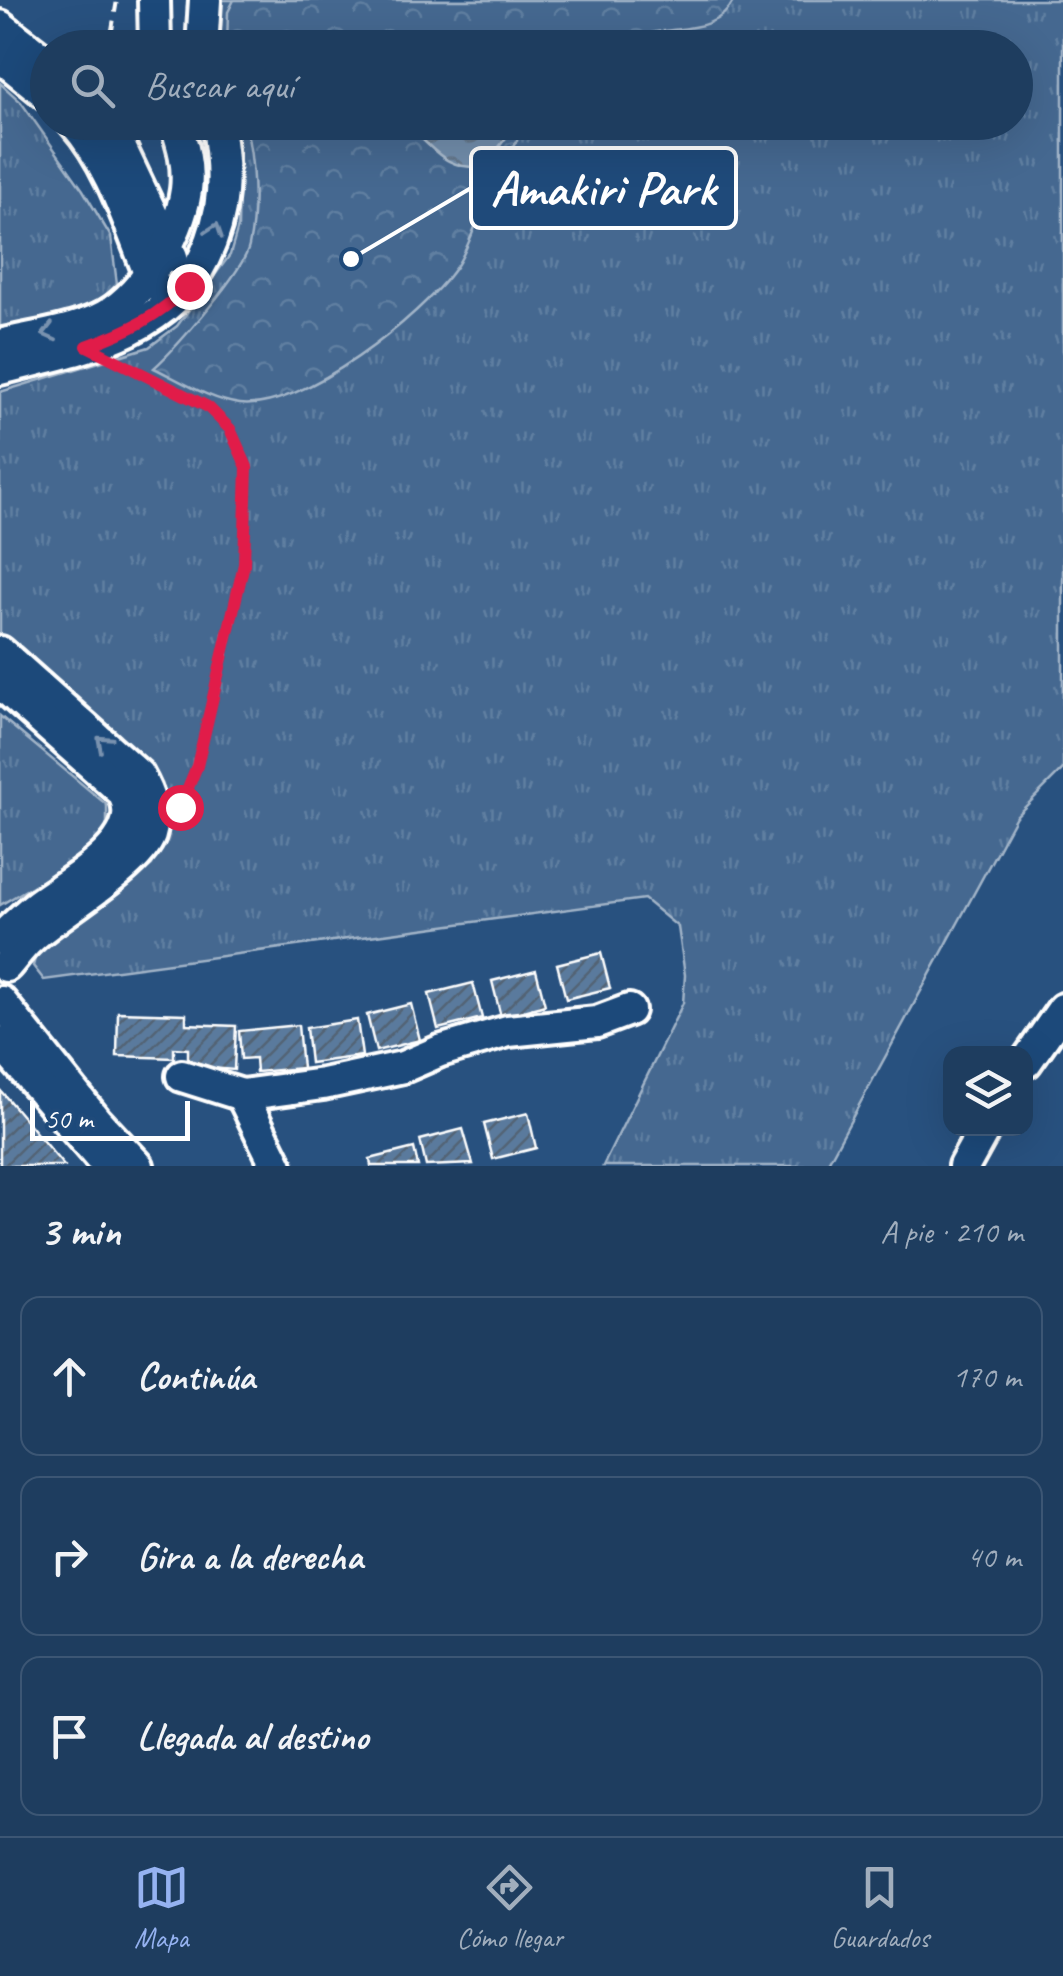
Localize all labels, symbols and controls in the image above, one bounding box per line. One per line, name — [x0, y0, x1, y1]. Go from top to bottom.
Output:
search box — [30, 30, 1033, 140]
icon: search — [65, 58, 120, 113]
text: Buscar aquí — [145, 62, 294, 109]
callout: Amakiri Park — [471, 148, 736, 228]
text: Amakiri Park — [490, 157, 720, 220]
one-way arrow — [204, 222, 224, 239]
route end — [167, 264, 213, 310]
one-way arrow — [41, 321, 58, 342]
one-way arrow — [96, 736, 115, 754]
route start — [158, 785, 204, 831]
map controls — [943, 1046, 1033, 1136]
button: layers — [943, 1046, 1033, 1136]
scale bar — [30, 1096, 190, 1140]
text: 50 m — [45, 1101, 93, 1136]
text: 3 min — [40, 1205, 120, 1258]
text: A pie · 210 m — [880, 1211, 1023, 1252]
icon: ahead — [42, 1349, 97, 1404]
text: Continúa — [137, 1353, 255, 1400]
text: 170 m — [952, 1356, 1021, 1397]
icon: right — [42, 1529, 97, 1584]
text: Gira a la derecha — [137, 1533, 363, 1580]
text: 40 m — [967, 1536, 1021, 1577]
icon: arrive — [42, 1709, 97, 1764]
text: Llegada al destino — [137, 1713, 368, 1760]
tab: Mapa — [134, 1860, 189, 1955]
tab: Cómo llegar — [457, 1860, 563, 1955]
tab: Guardados — [831, 1860, 929, 1955]

